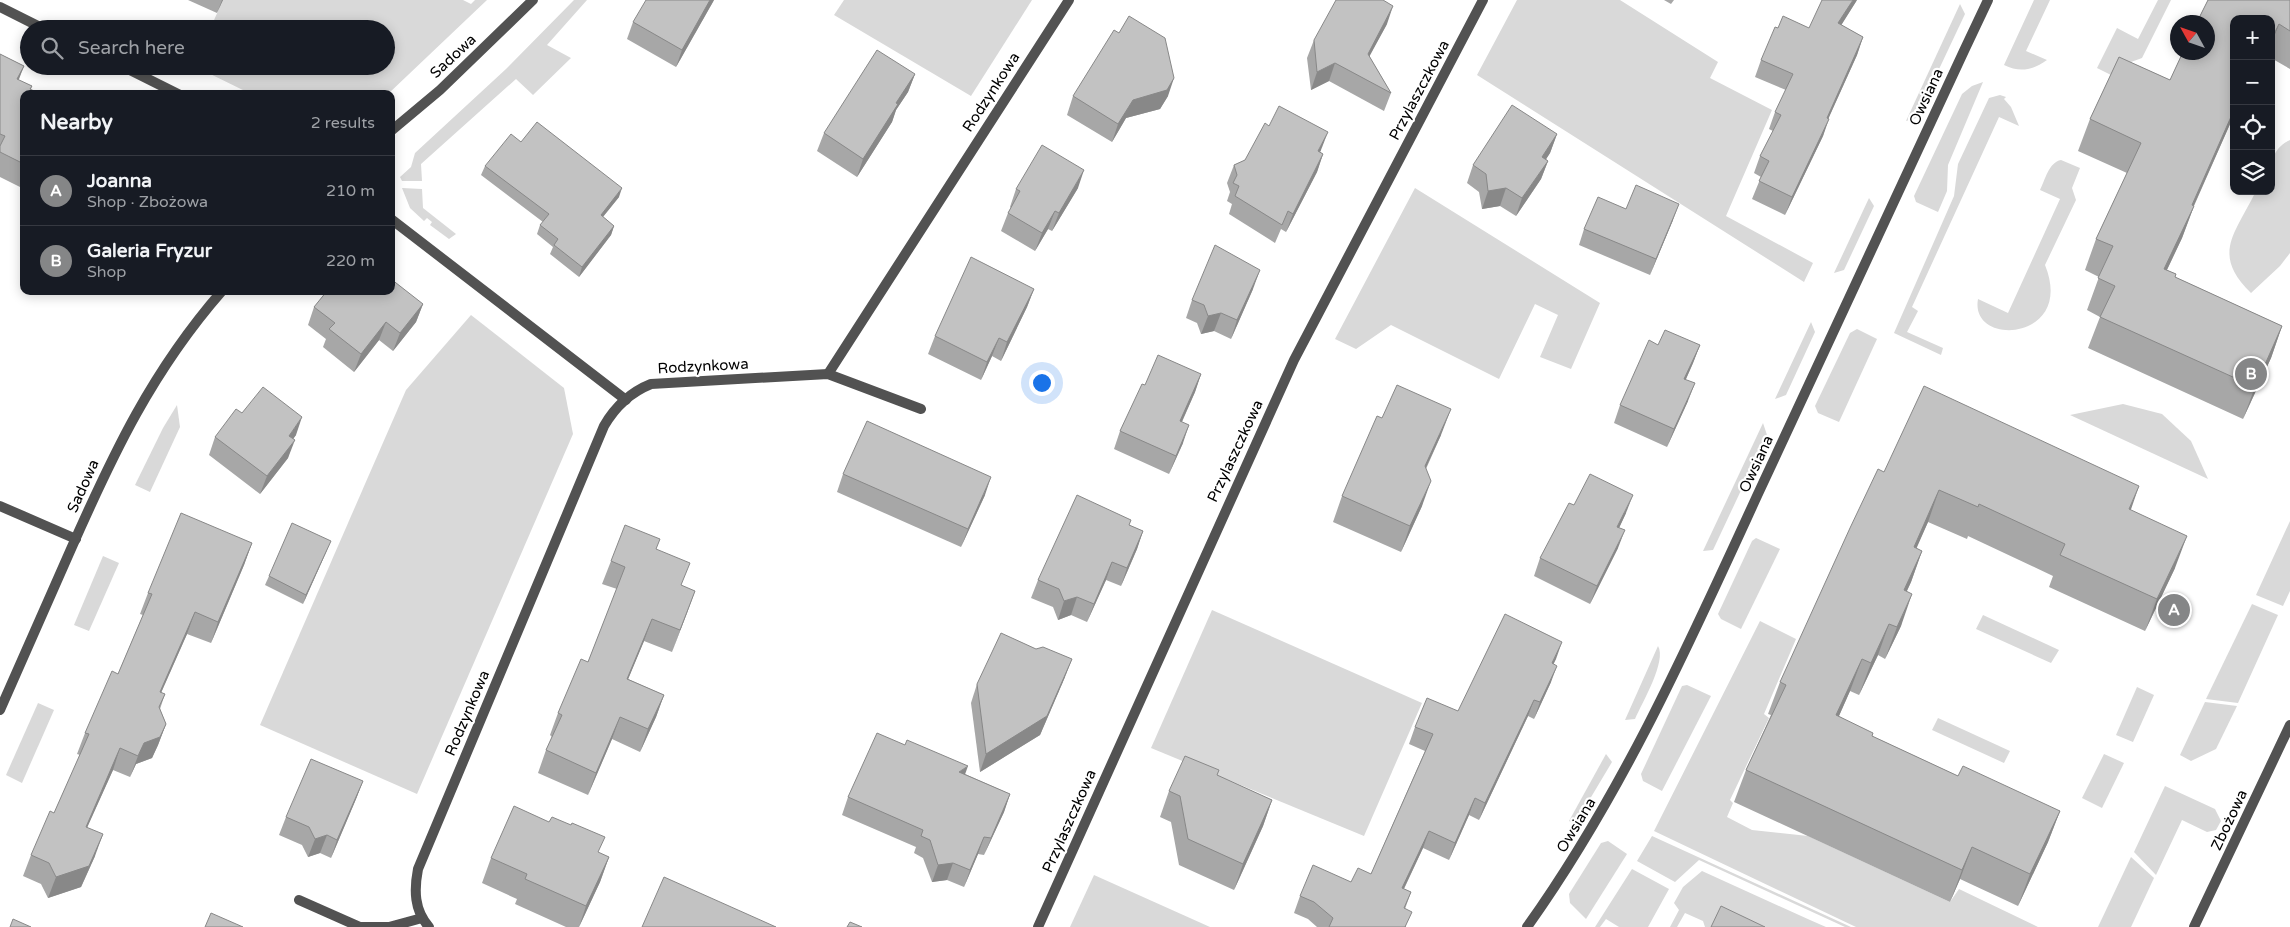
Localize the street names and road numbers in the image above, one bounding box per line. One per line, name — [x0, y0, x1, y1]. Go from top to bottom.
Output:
street label: Sadowa — [426, 30, 480, 82]
street label: Przylaszczkowa — [1385, 37, 1453, 143]
street label: Rodzynkowa — [959, 49, 1023, 135]
street label: Owsiana — [1905, 66, 1947, 128]
street label: Rodzynkowa — [657, 355, 749, 377]
street label: Przylaszczkowa — [1203, 397, 1267, 505]
street label: Owsiana — [1735, 433, 1777, 495]
street label: Sadowa — [63, 457, 103, 515]
street label: Rodzynkowa — [441, 668, 493, 758]
street label: Przylaszczkowa — [1038, 767, 1100, 875]
street label: Zbożowa — [2207, 787, 2251, 853]
street label: Owsiana — [1553, 794, 1599, 856]

